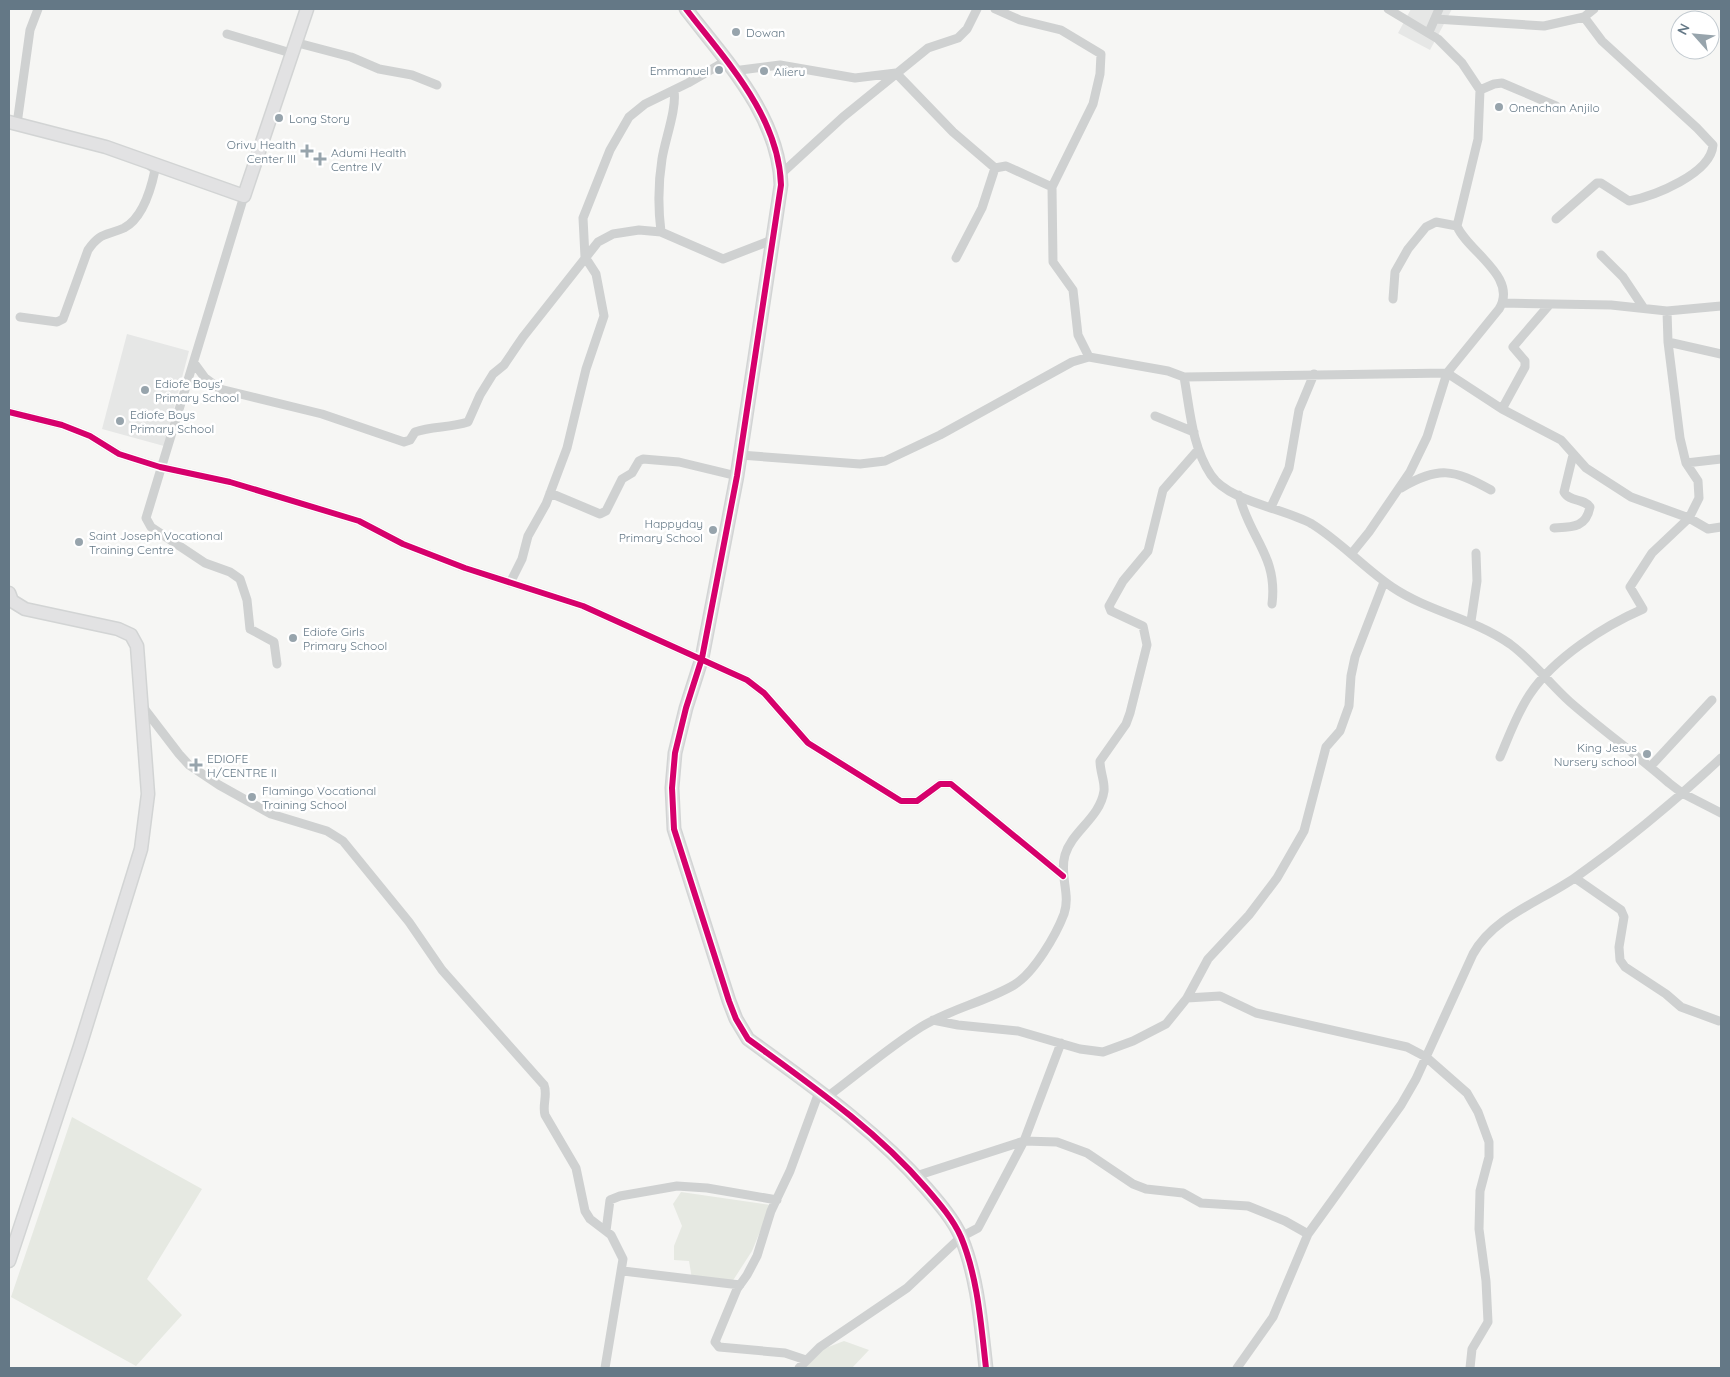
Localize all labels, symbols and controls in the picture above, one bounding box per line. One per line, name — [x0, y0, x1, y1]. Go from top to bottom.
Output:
north arrow — [1670, 10, 1720, 60]
text: N — [1673, 20, 1694, 38]
place label: Dowan — [746, 25, 785, 40]
marker: Dowan — [730, 26, 742, 38]
place label: Emmanuel — [650, 63, 709, 78]
marker: Emmanuel — [713, 64, 725, 76]
place label: Alieru — [774, 64, 805, 79]
marker: Alieru — [758, 65, 770, 77]
place label: Onenchan Anjilo — [1509, 100, 1600, 115]
marker: Onenchan Anjilo — [1493, 101, 1505, 113]
place label: Long Story — [289, 111, 350, 126]
marker: Long Story — [273, 112, 285, 124]
place label: Orivu Health Center III — [227, 137, 296, 166]
marker: Orivu Health Center III — [300, 144, 314, 158]
place label: Adumi Health Centre IV — [331, 145, 406, 174]
marker: Adumi Health Centre IV — [313, 152, 327, 166]
place label: Ediofe Boys' Primary School — [155, 376, 239, 405]
marker: Ediofe Boys' Primary School — [139, 384, 151, 396]
place label: Ediofe Boys Primary School — [130, 407, 214, 436]
marker: Ediofe Boys Primary School — [114, 415, 126, 427]
place label: Happyday Primary School — [619, 516, 703, 545]
marker: Happyday Primary School — [707, 524, 719, 536]
place label: Saint Joseph Vocational Training Centre — [89, 528, 223, 557]
marker: Saint Joseph Vocational Training Centre — [73, 536, 85, 548]
place label: Ediofe Girls Primary School — [303, 624, 387, 653]
marker: Ediofe Girls Primary School — [287, 632, 299, 644]
place label: King Jesus Nursery school — [1554, 740, 1637, 769]
marker: King Jesus Nursery school — [1641, 748, 1653, 760]
place label: EDIOFE H/CENTRE II — [207, 751, 277, 780]
marker: EDIOFE H/CENTRE II — [189, 758, 203, 772]
place label: Flamingo Vocational Training School — [262, 783, 376, 812]
marker: Flamingo Vocational Training School — [246, 791, 258, 803]

